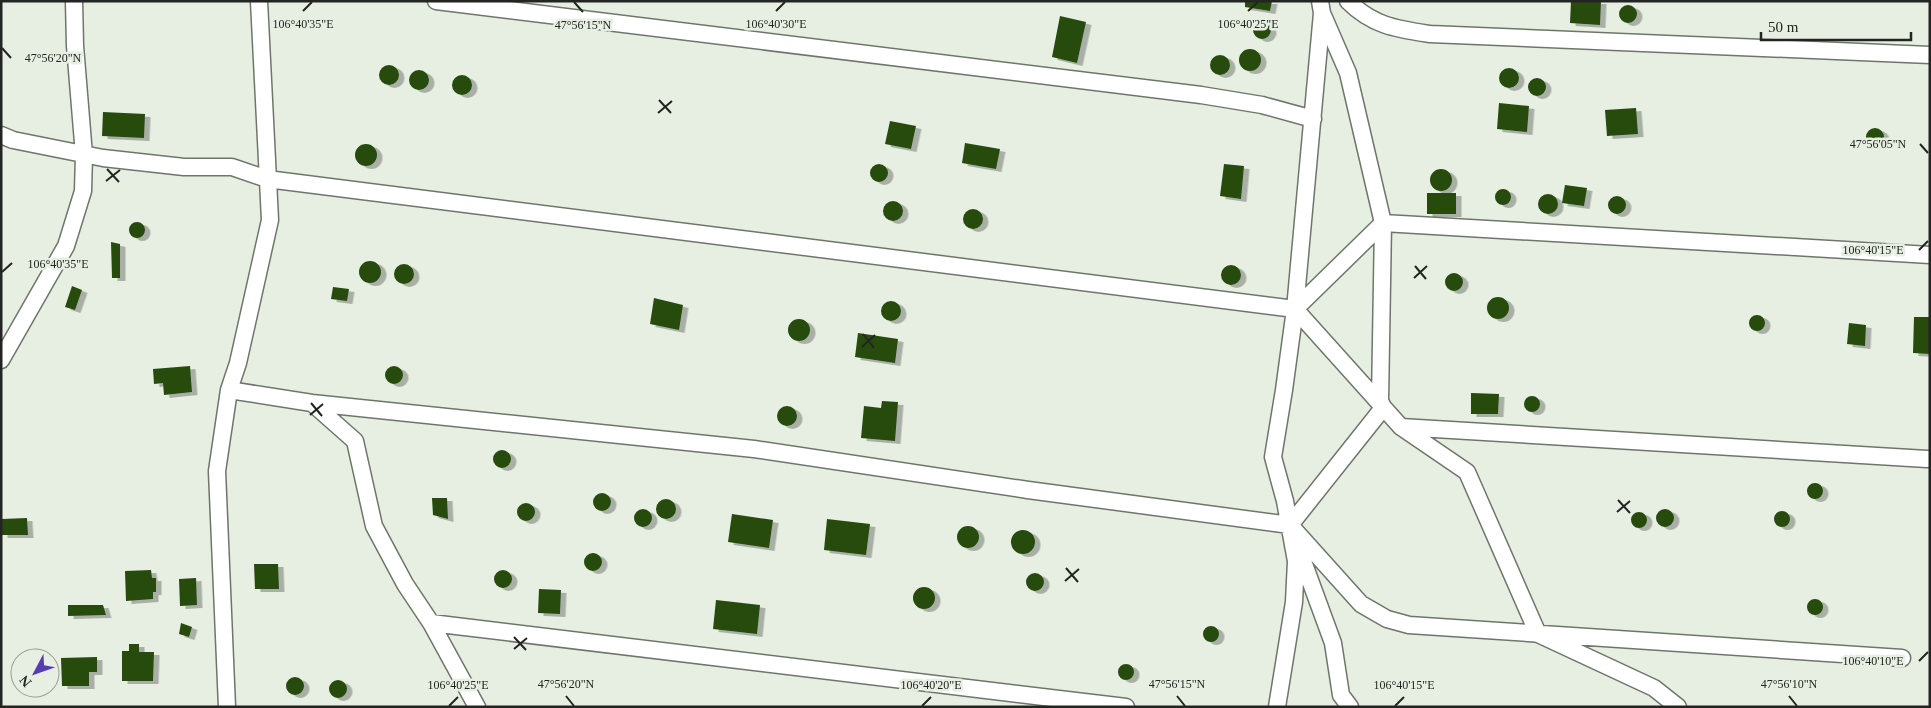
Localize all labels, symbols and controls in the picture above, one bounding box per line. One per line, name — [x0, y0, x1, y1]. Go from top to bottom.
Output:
scale bar — [1761, 10, 1911, 42]
text: 106°40'35"E — [272, 17, 334, 31]
text: 106°40'30"E — [745, 17, 807, 31]
text: 106°40'25"E — [1217, 17, 1279, 31]
text: 47°56'15"N — [555, 18, 612, 32]
text: 50 m — [1768, 19, 1799, 35]
text: 47°56'20"N — [25, 51, 82, 65]
text: 47°56'05"N — [1850, 137, 1907, 151]
text: 106°40'15"E — [1842, 243, 1904, 257]
text: 106°40'35"E — [27, 257, 89, 271]
north arrow — [10, 648, 60, 698]
text: 106°40'10"E — [1842, 654, 1904, 668]
text: N — [17, 672, 35, 690]
text: 47°56'20"N — [538, 677, 595, 691]
text: 47°56'15"N — [1149, 677, 1206, 691]
text: 47°56'10"N — [1761, 677, 1818, 691]
text: 106°40'25"E — [427, 678, 489, 692]
text: 106°40'20"E — [900, 678, 962, 692]
text: 106°40'15"E — [1373, 678, 1435, 692]

